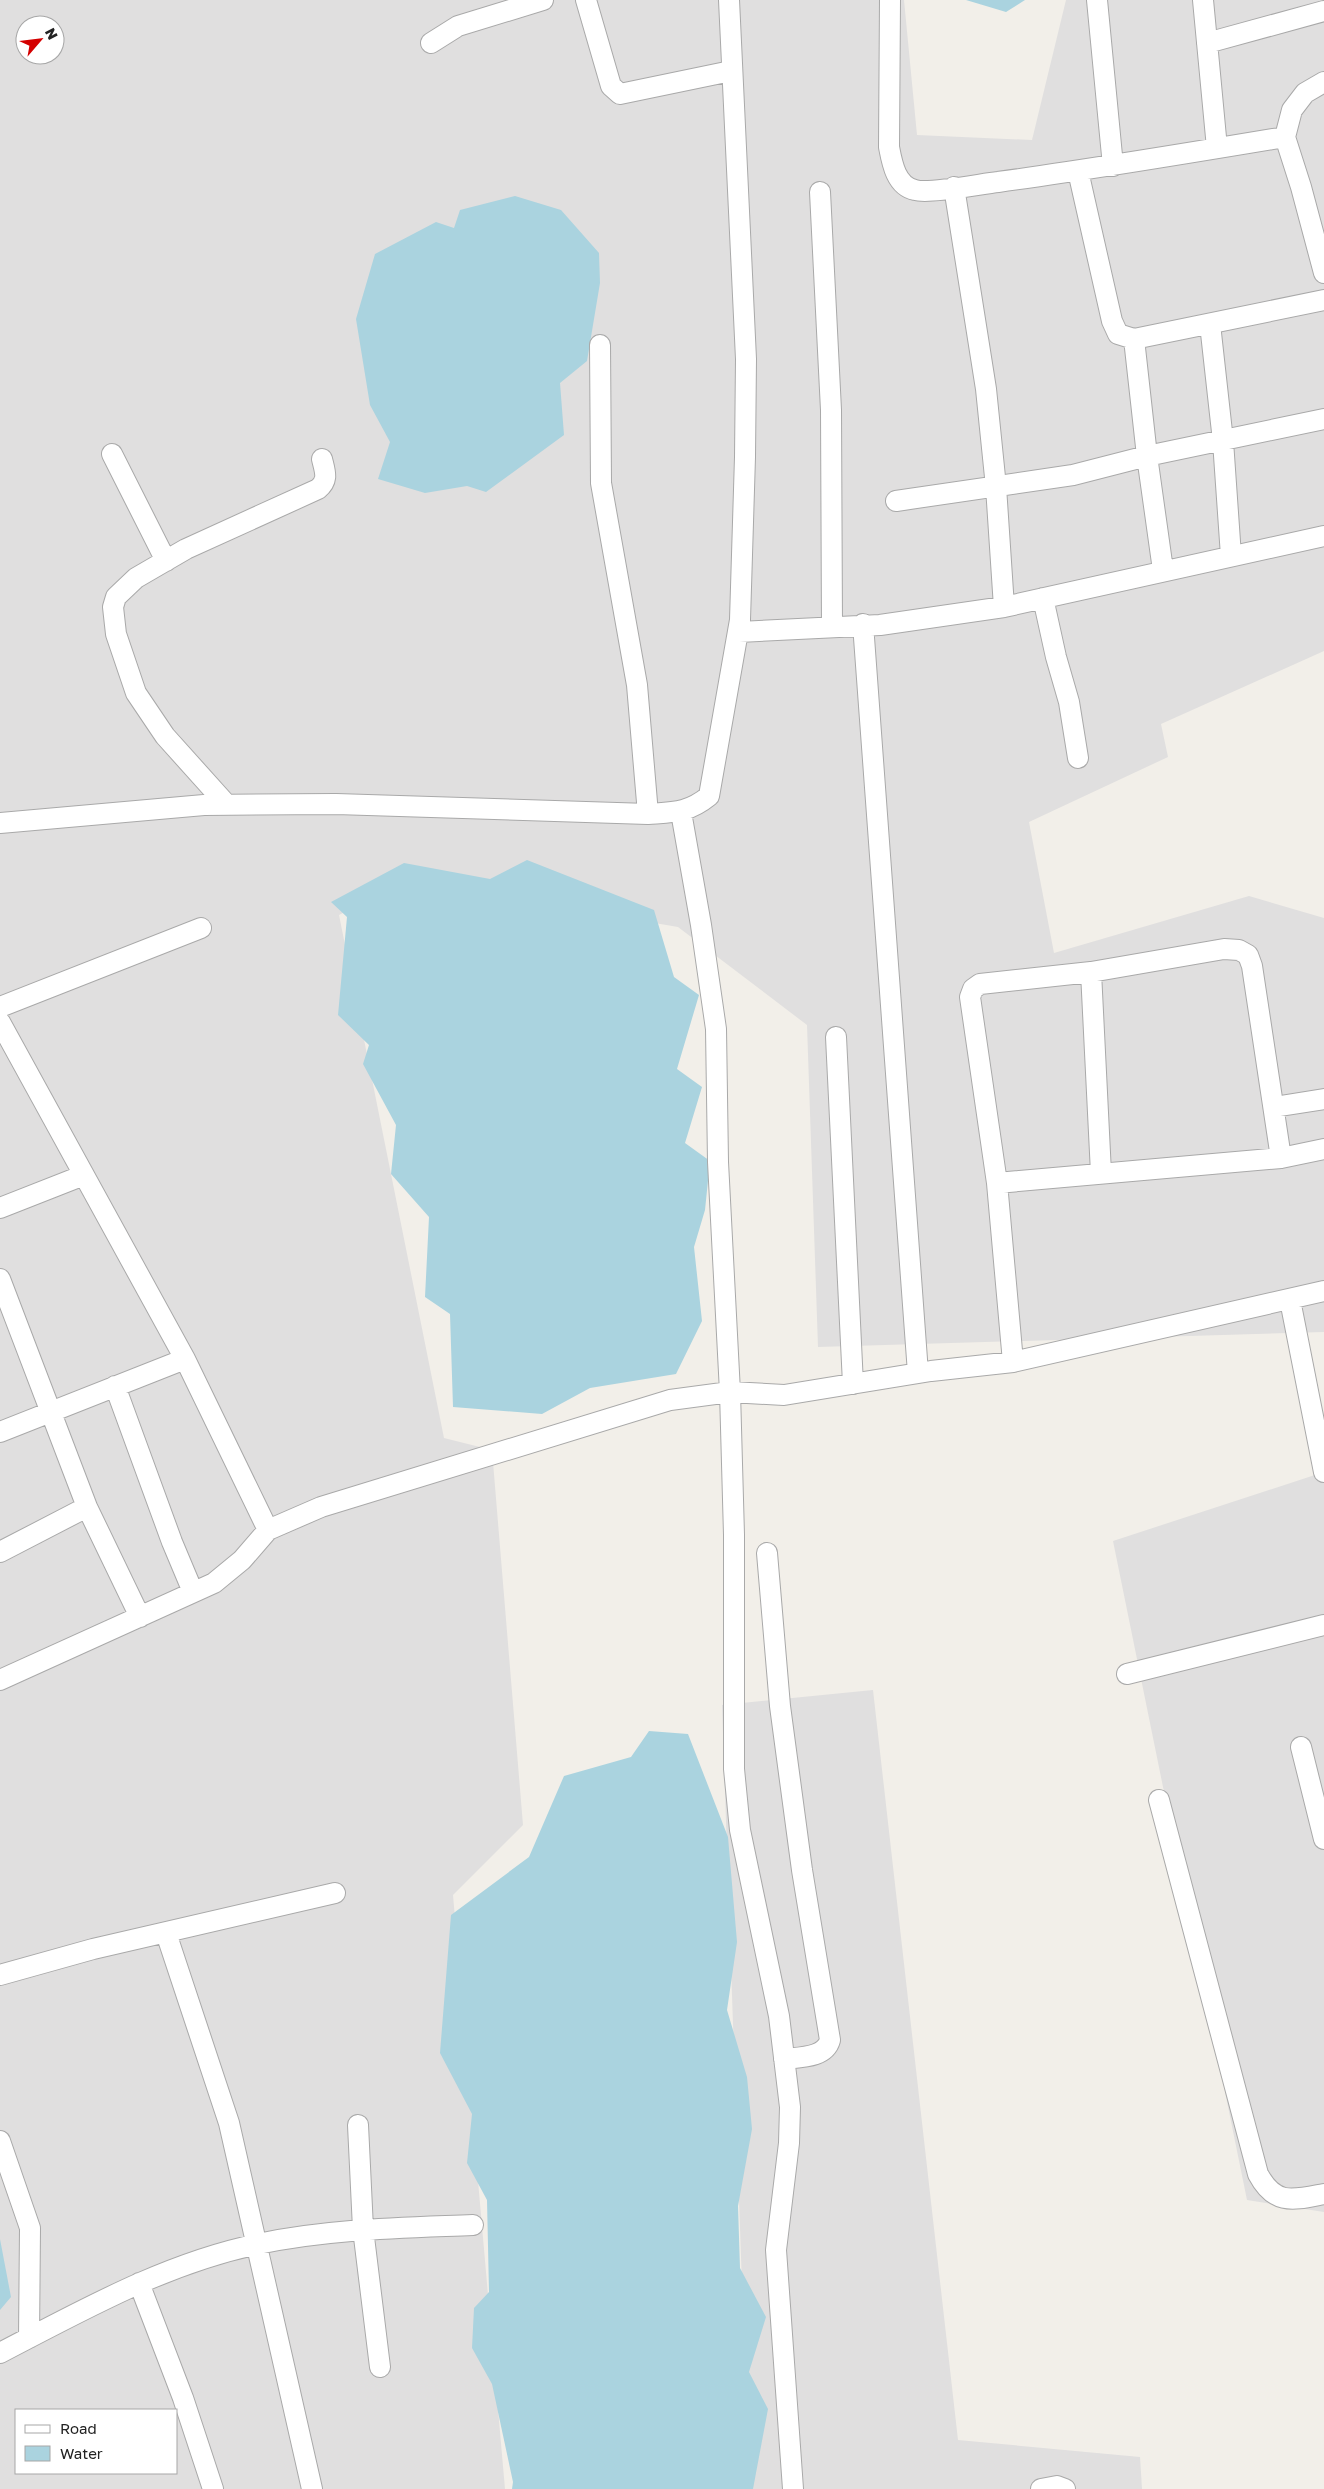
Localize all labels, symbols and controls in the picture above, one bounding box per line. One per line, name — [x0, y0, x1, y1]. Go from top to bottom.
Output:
north arrow — [15, 15, 65, 65]
text: N — [42, 25, 62, 42]
legend — [15, 2409, 178, 2474]
text: Road — [60, 2419, 97, 2437]
text: Water — [60, 2444, 103, 2462]

